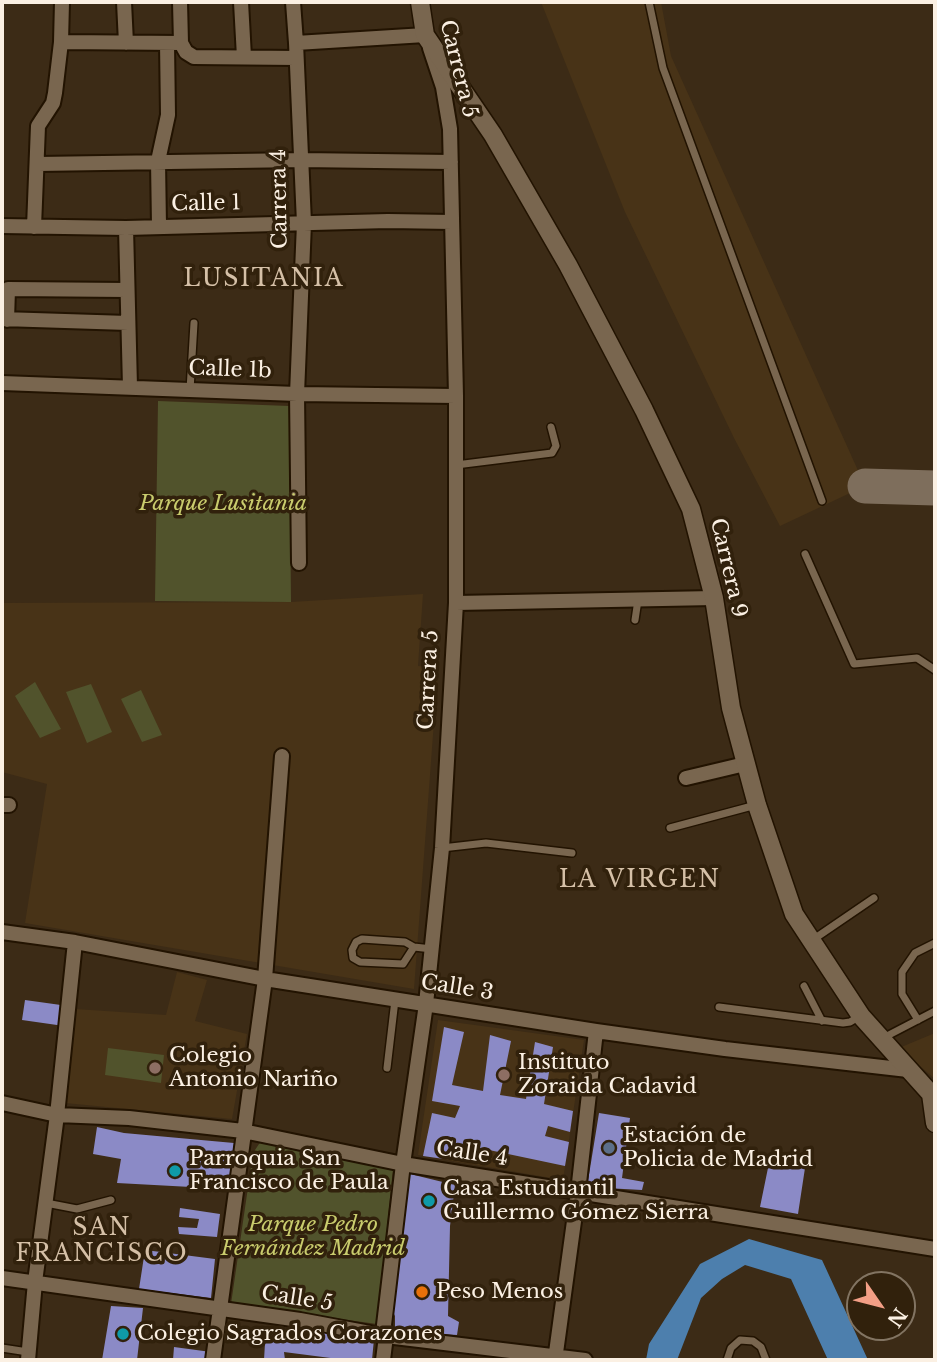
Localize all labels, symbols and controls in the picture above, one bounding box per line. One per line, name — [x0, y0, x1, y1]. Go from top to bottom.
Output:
street label: Carrera 5 — [434, 17, 482, 121]
street label: Carrera 4 — [267, 149, 293, 249]
street label: Calle 1 — [171, 191, 241, 217]
district label: LUSITANIA — [185, 266, 343, 294]
street label: Calle 1b — [188, 356, 272, 384]
park label: Parque Lusitania — [139, 491, 307, 517]
street label: Carrera 9 — [704, 516, 752, 620]
street label: Carrera 5 — [414, 629, 444, 731]
district label: LA VIRGEN — [560, 867, 720, 895]
street label: Calle 3 — [419, 970, 495, 1006]
place label: Colegio Antonio Nariño — [169, 1043, 338, 1093]
place label: Instituto Zoraida Cadavid — [518, 1050, 697, 1100]
marker: Colegio Antonio Nariño — [147, 1060, 163, 1076]
marker: Instituto Zoraida Cadavid — [496, 1067, 512, 1083]
place label: Estación de Policia de Madrid — [623, 1123, 813, 1173]
street label: Calle 4 — [434, 1136, 510, 1172]
marker: Estación de Policia de Madrid — [601, 1140, 617, 1156]
place label: Parroquia San Francisco de Paula — [189, 1146, 389, 1196]
marker: Parroquia San Francisco de Paula — [167, 1163, 183, 1179]
place label: Casa Estudiantil Guillermo Gómez Sierra — [443, 1176, 709, 1226]
marker: Casa Estudiantil Guillermo Gómez Sierra — [421, 1193, 437, 1209]
park label: Parque Pedro Fernández Madrid — [221, 1212, 405, 1262]
district label: SAN FRANCISCO — [17, 1215, 187, 1269]
north arrow — [846, 1271, 916, 1341]
place label: Peso Menos — [436, 1279, 563, 1305]
street label: Calle 5 — [259, 1281, 335, 1317]
marker: Peso Menos — [414, 1284, 430, 1300]
text: N — [882, 1303, 912, 1331]
place label: Colegio Sagrados Corazones — [137, 1321, 443, 1347]
marker: Colegio Sagrados Corazones — [115, 1326, 131, 1342]

